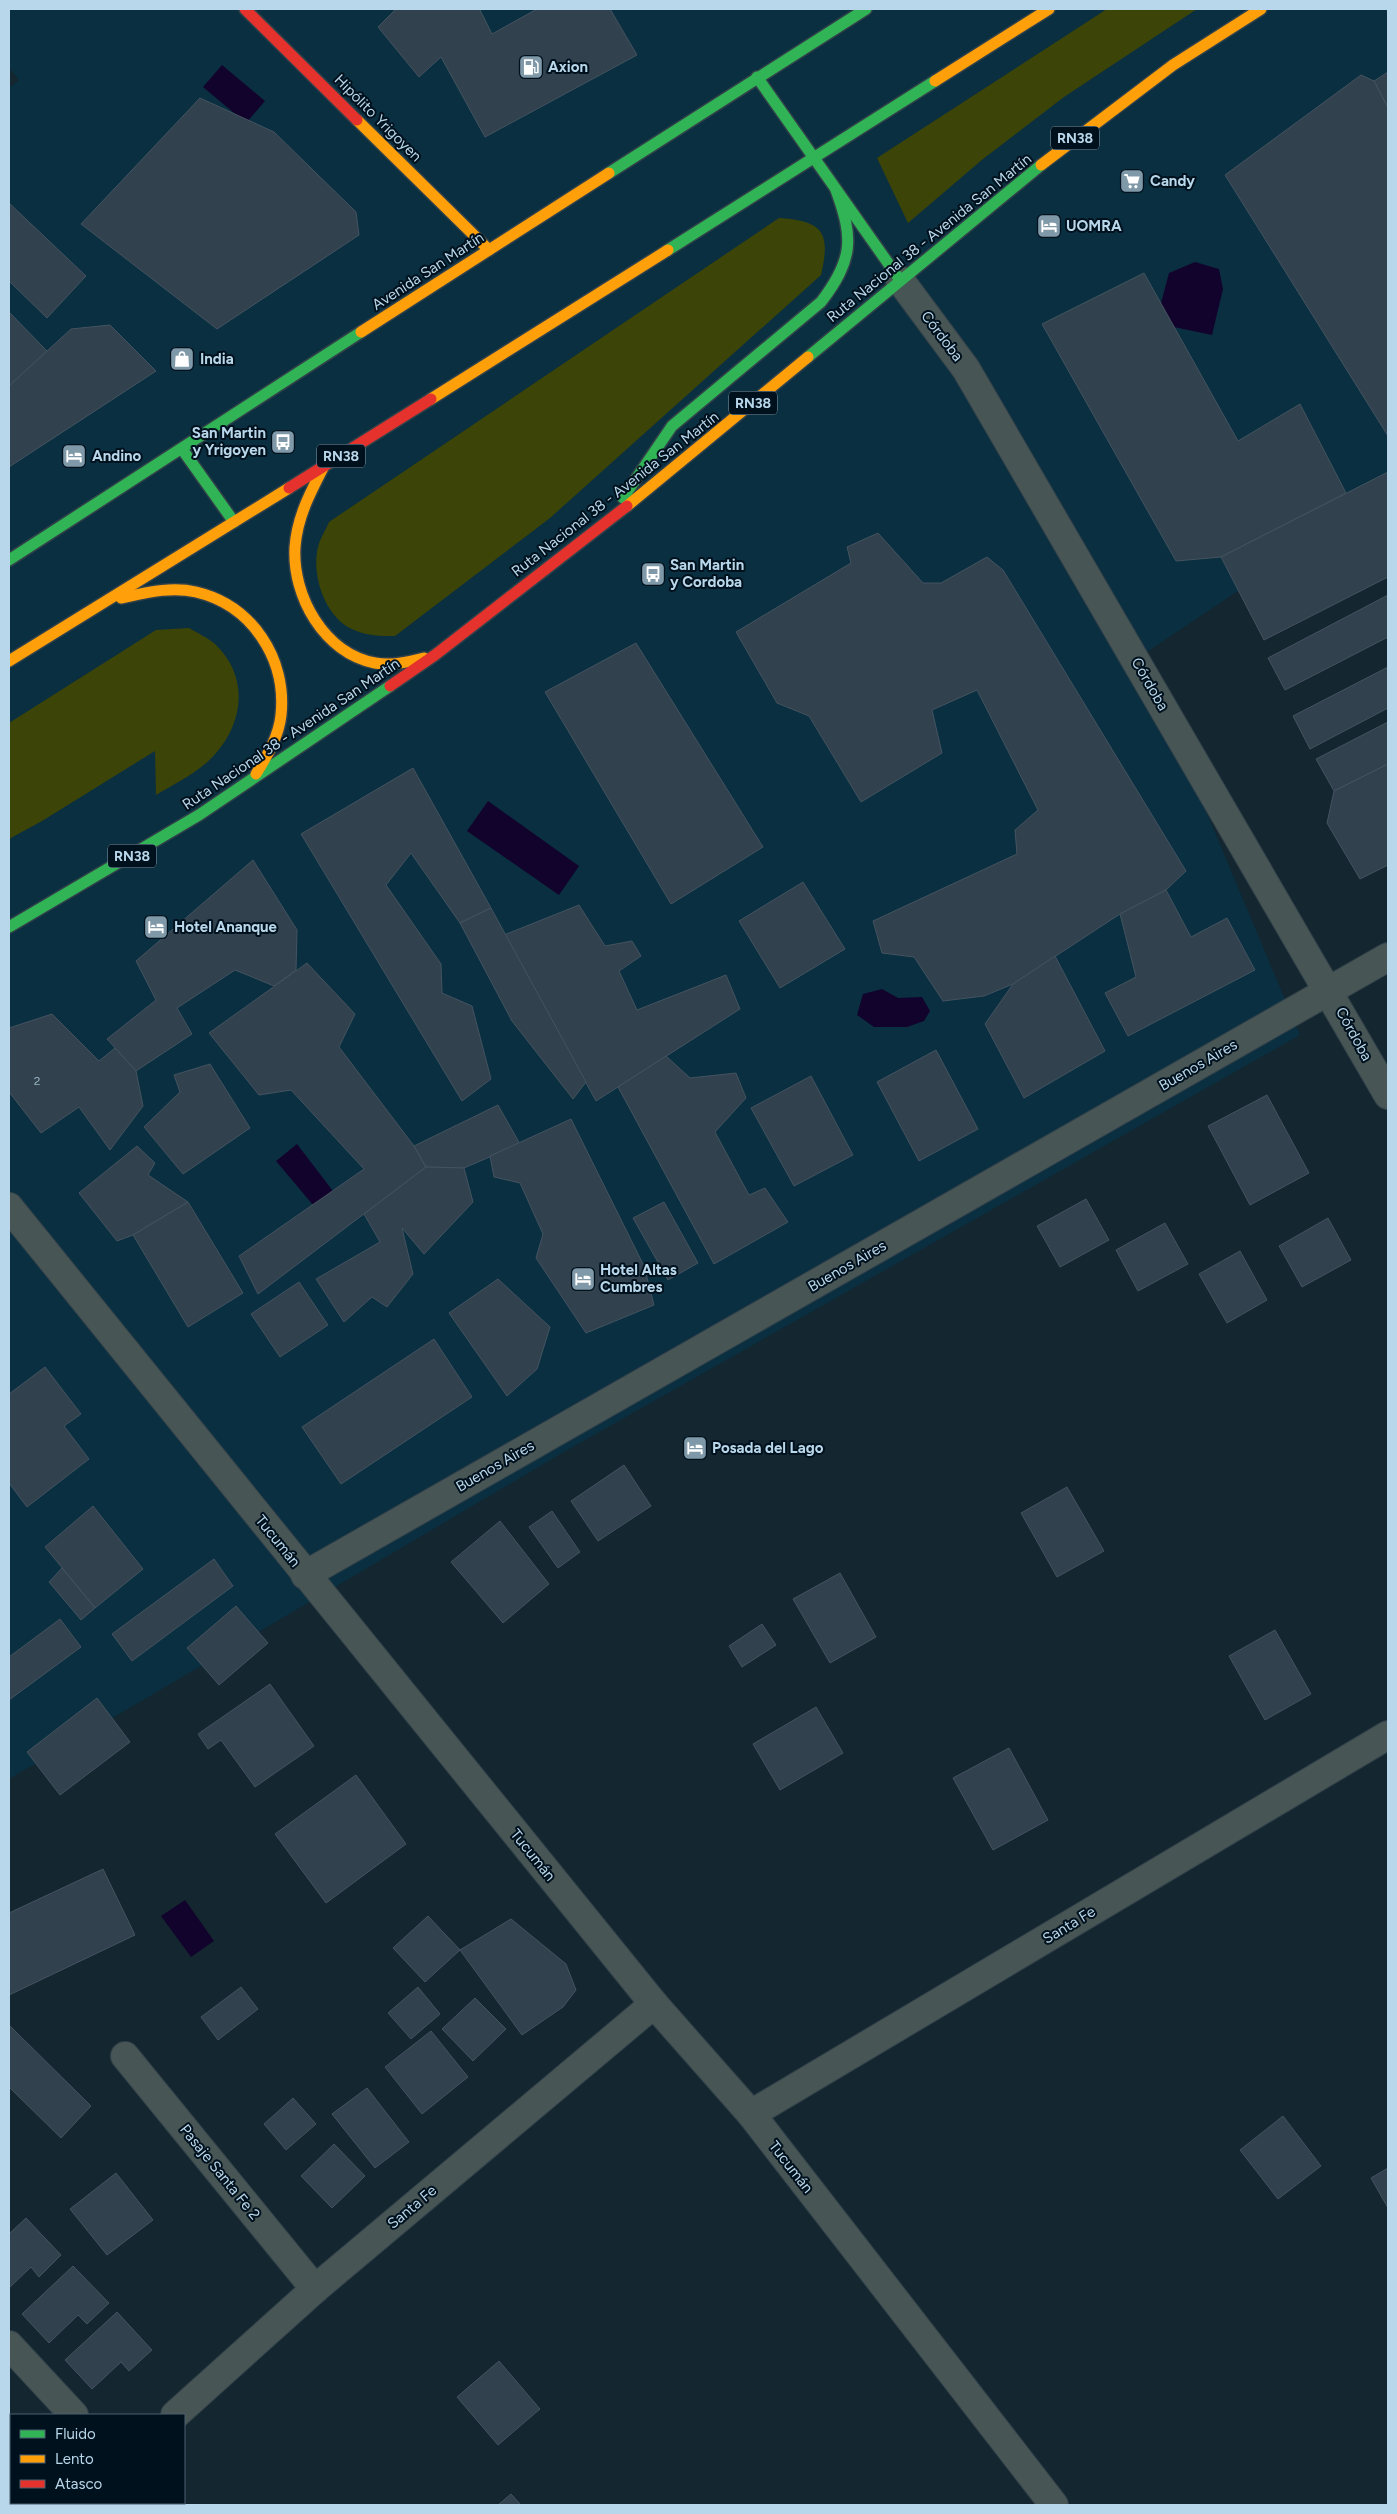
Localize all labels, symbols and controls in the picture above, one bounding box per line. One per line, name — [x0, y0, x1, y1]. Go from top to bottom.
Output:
fuel station icon: Axion — [518, 54, 544, 80]
place label: Axion — [548, 58, 588, 76]
street label: Hipólito Yrigoyen — [331, 71, 425, 165]
road number: RN38 — [1051, 126, 1099, 150]
street label: Ruta Nacional 38 - Avenida San Martín — [823, 150, 1035, 326]
supermarket icon: Candy — [1119, 168, 1145, 194]
place label: Candy — [1150, 172, 1195, 190]
hotel icon: UOMRA — [1036, 213, 1062, 239]
place label: UOMRA — [1066, 217, 1122, 235]
street label: Avenida San Martín — [369, 228, 487, 314]
street label: Córdoba — [917, 307, 967, 365]
shop icon: India — [169, 346, 195, 372]
place label: India — [200, 350, 234, 368]
road number: RN38 — [729, 392, 777, 414]
street label: Ruta Nacional 38 - Avenida San Martín — [508, 407, 722, 581]
place label: San Martin y Yrigoyen — [192, 424, 266, 459]
bus stop icon: San Martin y Yrigoyen — [270, 429, 296, 455]
hotel icon: Andino — [61, 443, 87, 469]
road number: RN38 — [317, 444, 365, 468]
place label: Andino — [92, 447, 142, 465]
place label: San Martin y Cordoba — [670, 556, 744, 591]
bus stop icon: San Martin y Cordoba — [640, 561, 666, 587]
street label: Ruta Nacional 38 - Avenida San Martín — [179, 654, 403, 814]
street label: Córdoba — [1128, 654, 1172, 714]
road number: RN38 — [108, 844, 156, 868]
hotel icon: Hotel Ananque — [143, 914, 169, 940]
place label: Hotel Ananque — [174, 918, 278, 936]
street label: Córdoba — [1332, 1004, 1376, 1064]
street label: Buenos Aires — [1156, 1035, 1240, 1095]
house number: 2 — [34, 1074, 40, 1088]
street label: Buenos Aires — [805, 1236, 889, 1296]
place label: Hotel Altas Cumbres — [600, 1261, 677, 1296]
hotel icon: Hotel Altas Cumbres — [570, 1266, 596, 1292]
hotel icon: Posada del Lago — [682, 1435, 708, 1461]
street label: Buenos Aires — [453, 1436, 537, 1496]
place label: Posada del Lago — [712, 1439, 824, 1457]
street label: Tucumán — [252, 1512, 304, 1570]
street label: Tucumán — [507, 1826, 559, 1884]
street label: Santa Fe — [1039, 1902, 1099, 1948]
street label: Pasaje Santa Fe 2 — [176, 2121, 264, 2223]
street label: Tucumán — [765, 2137, 817, 2197]
street label: Santa Fe — [384, 2181, 440, 2233]
legend — [10, 2414, 185, 2504]
text: Fluido — [55, 2425, 96, 2443]
text: Lento — [55, 2450, 94, 2468]
text: Atasco — [55, 2475, 103, 2493]

